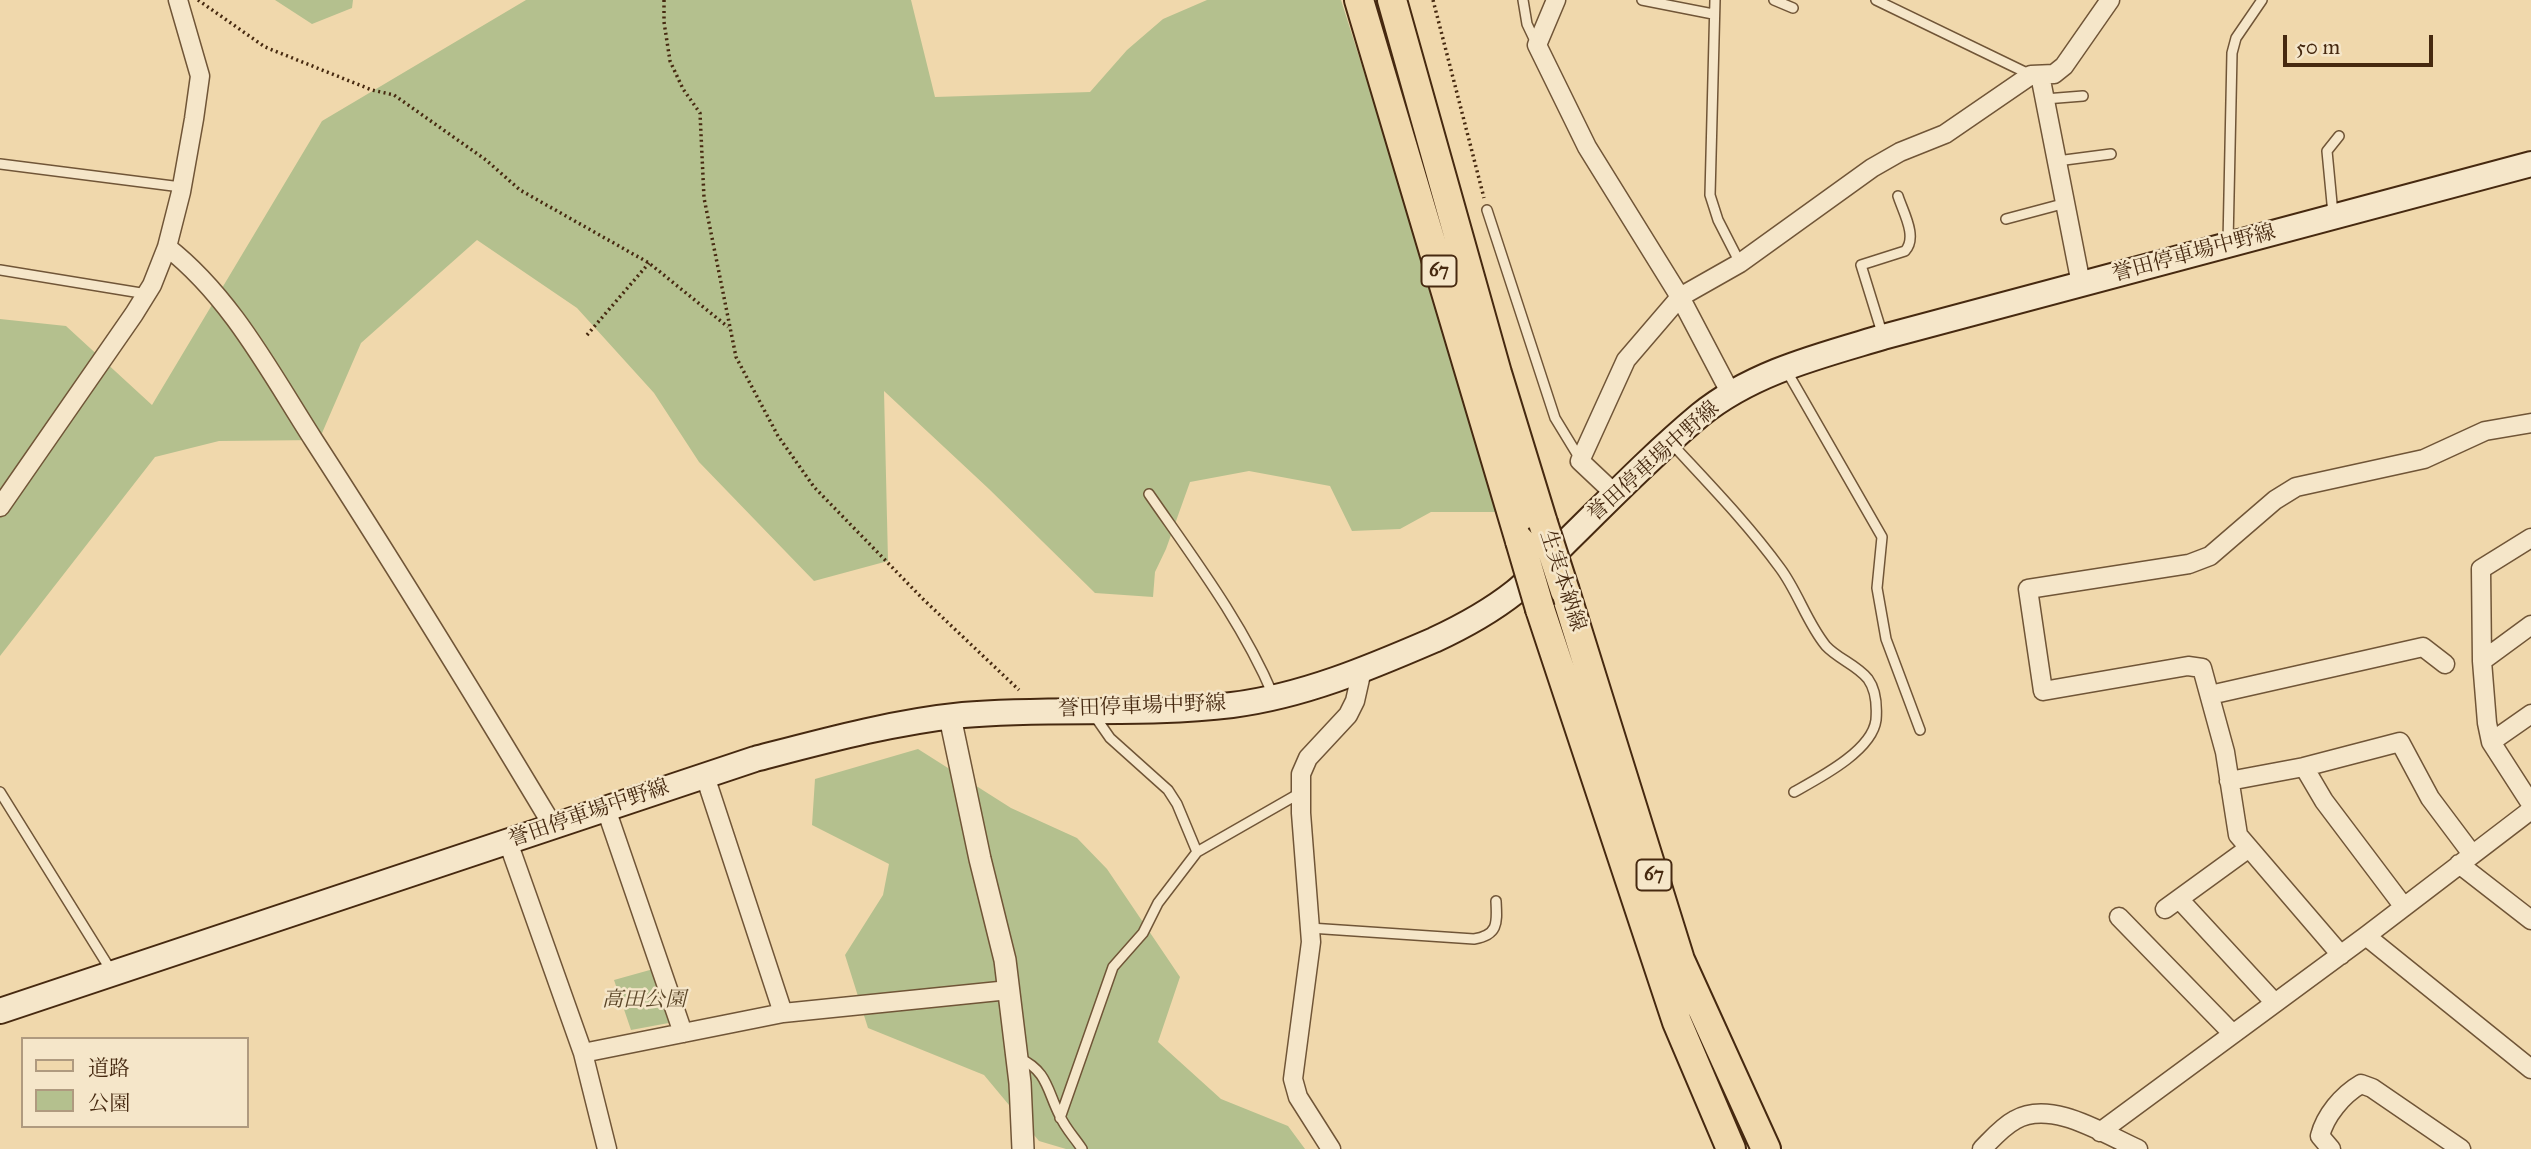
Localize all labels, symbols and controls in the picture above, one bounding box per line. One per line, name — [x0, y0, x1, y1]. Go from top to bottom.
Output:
scale bar — [2286, 21, 2436, 65]
text: 50 m — [2296, 34, 2340, 60]
street label: 誉田停車場中野線 — [2110, 220, 2278, 288]
road number: 67 — [1422, 256, 1456, 286]
street label: 誉田停車場中野線 — [1583, 396, 1725, 528]
street label: 生実本納線 — [1534, 527, 1590, 635]
street label: 誉田停車場中野線 — [1058, 691, 1226, 723]
street label: 誉田停車場中野線 — [505, 775, 673, 853]
road number: 67 — [1636, 860, 1672, 890]
park label: 高田公園 — [602, 988, 686, 1014]
legend — [21, 1037, 248, 1128]
text: 道路 — [88, 1055, 130, 1081]
text: 公園 — [88, 1090, 130, 1116]

